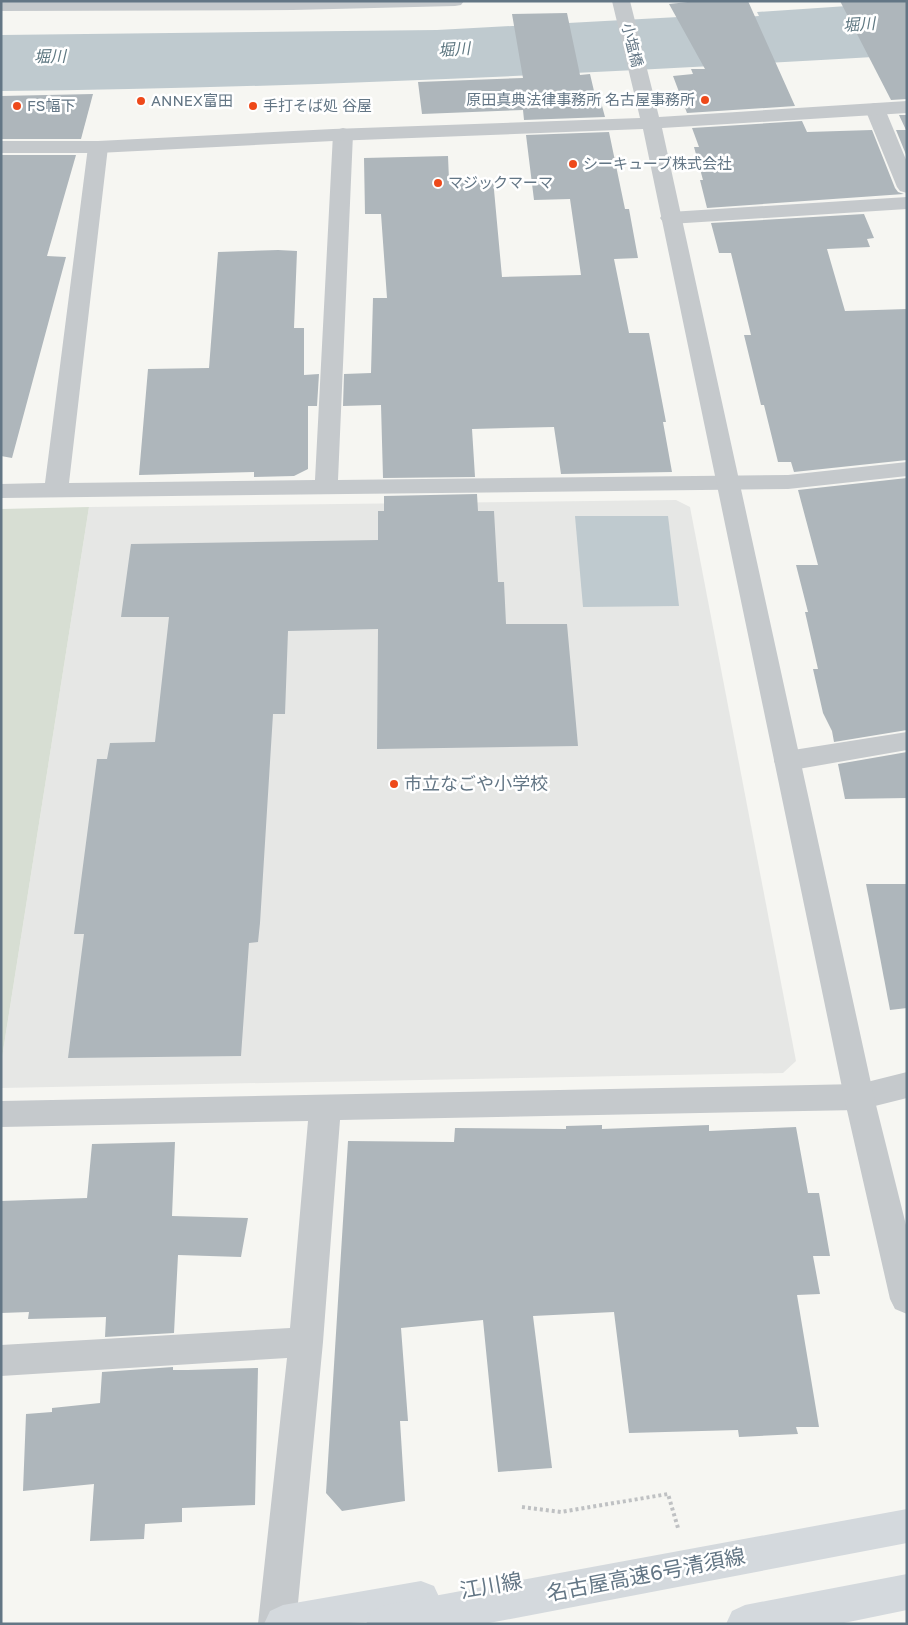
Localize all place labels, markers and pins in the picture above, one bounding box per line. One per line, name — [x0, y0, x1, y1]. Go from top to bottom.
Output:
place label: 原田真典法律事務所 名古屋事務所 — [466, 90, 695, 108]
place label: ANNEX富田 — [151, 91, 233, 109]
marker: 原田真典法律事務所 名古屋事務所 — [699, 94, 711, 106]
marker: ANNEX富田 — [135, 95, 147, 107]
place label: FS幅下 — [27, 96, 75, 114]
place label: 手打そば処 谷屋 — [263, 96, 372, 114]
marker: FS幅下 — [11, 100, 23, 112]
marker: 手打そば処 谷屋 — [247, 100, 259, 112]
place label: シーキューブ株式会社 — [583, 154, 732, 172]
marker: シーキューブ株式会社 — [567, 158, 579, 170]
place label: マジックマーマ — [448, 173, 553, 191]
marker: マジックマーマ — [432, 177, 444, 189]
place label: 市立なごや小学校 — [404, 772, 548, 794]
marker: 市立なごや小学校 — [388, 778, 400, 790]

